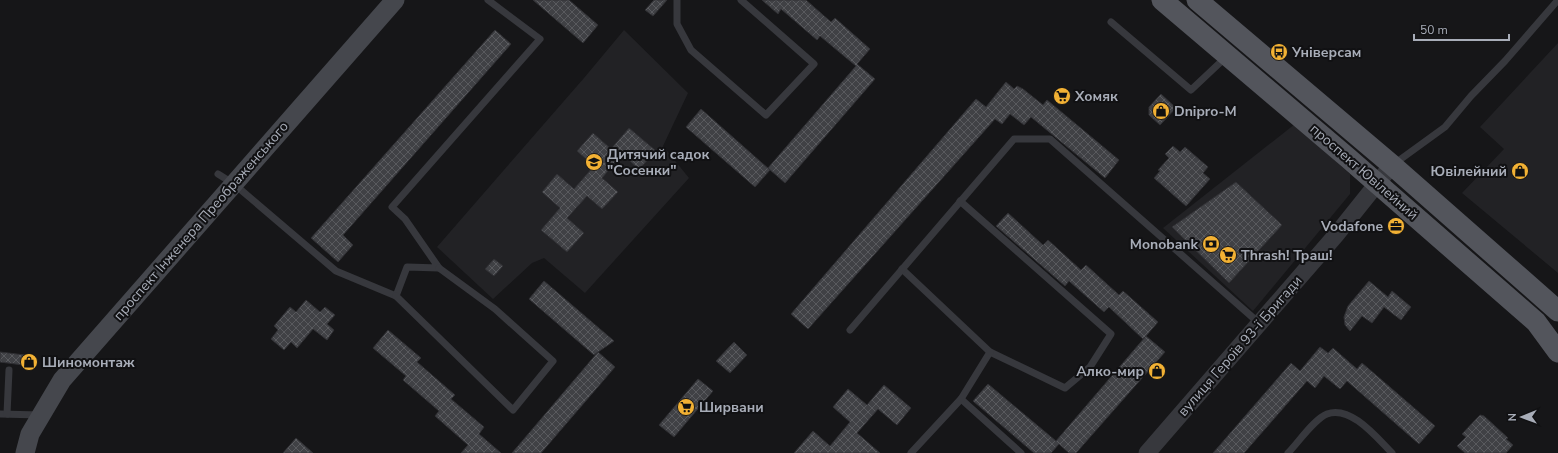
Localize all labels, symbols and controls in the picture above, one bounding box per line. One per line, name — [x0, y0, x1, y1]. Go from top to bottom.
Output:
scale bar — [1414, 16, 1509, 42]
text: 50 m — [1420, 22, 1448, 38]
bus stop icon: Універсам — [1269, 42, 1289, 62]
place label: Універсам — [1291, 43, 1361, 62]
supermarket icon: Хомяк — [1052, 86, 1072, 106]
place label: Хомяк — [1074, 87, 1118, 106]
shop icon: Dnipro-M — [1151, 101, 1171, 121]
place label: Dnipro-M — [1174, 102, 1237, 121]
street label: проспект Інженера Преображенського — [109, 117, 293, 325]
street label: проспект Ювілейний — [1306, 120, 1422, 224]
place label: Дитячий садок "Сосенки" — [607, 145, 709, 180]
school or university icon: Дитячий садок "Сосенки" — [584, 152, 604, 172]
shop icon: Ювілейний — [1510, 161, 1530, 181]
place label: Ювілейний — [1431, 162, 1507, 181]
office icon: Vodafone — [1386, 216, 1406, 236]
place label: Vodafone — [1320, 217, 1383, 236]
bank icon: Monobank — [1201, 234, 1221, 254]
place label: Monobank — [1130, 235, 1198, 254]
supermarket icon: Thrash! Траш! — [1218, 245, 1238, 265]
place label: Thrash! Траш! — [1241, 246, 1332, 265]
street label: вулиця Героїв 93-ї Бригади — [1174, 272, 1306, 420]
shop icon: Шиномонтаж — [19, 352, 39, 372]
place label: Шиномонтаж — [42, 353, 135, 372]
shop icon: Алко-мир — [1147, 361, 1167, 381]
place label: Алко-мир — [1076, 362, 1144, 381]
supermarket icon: Ширвани — [676, 397, 696, 417]
north arrow — [1502, 397, 1542, 437]
place label: Ширвани — [699, 398, 764, 417]
text: N — [1505, 413, 1520, 421]

